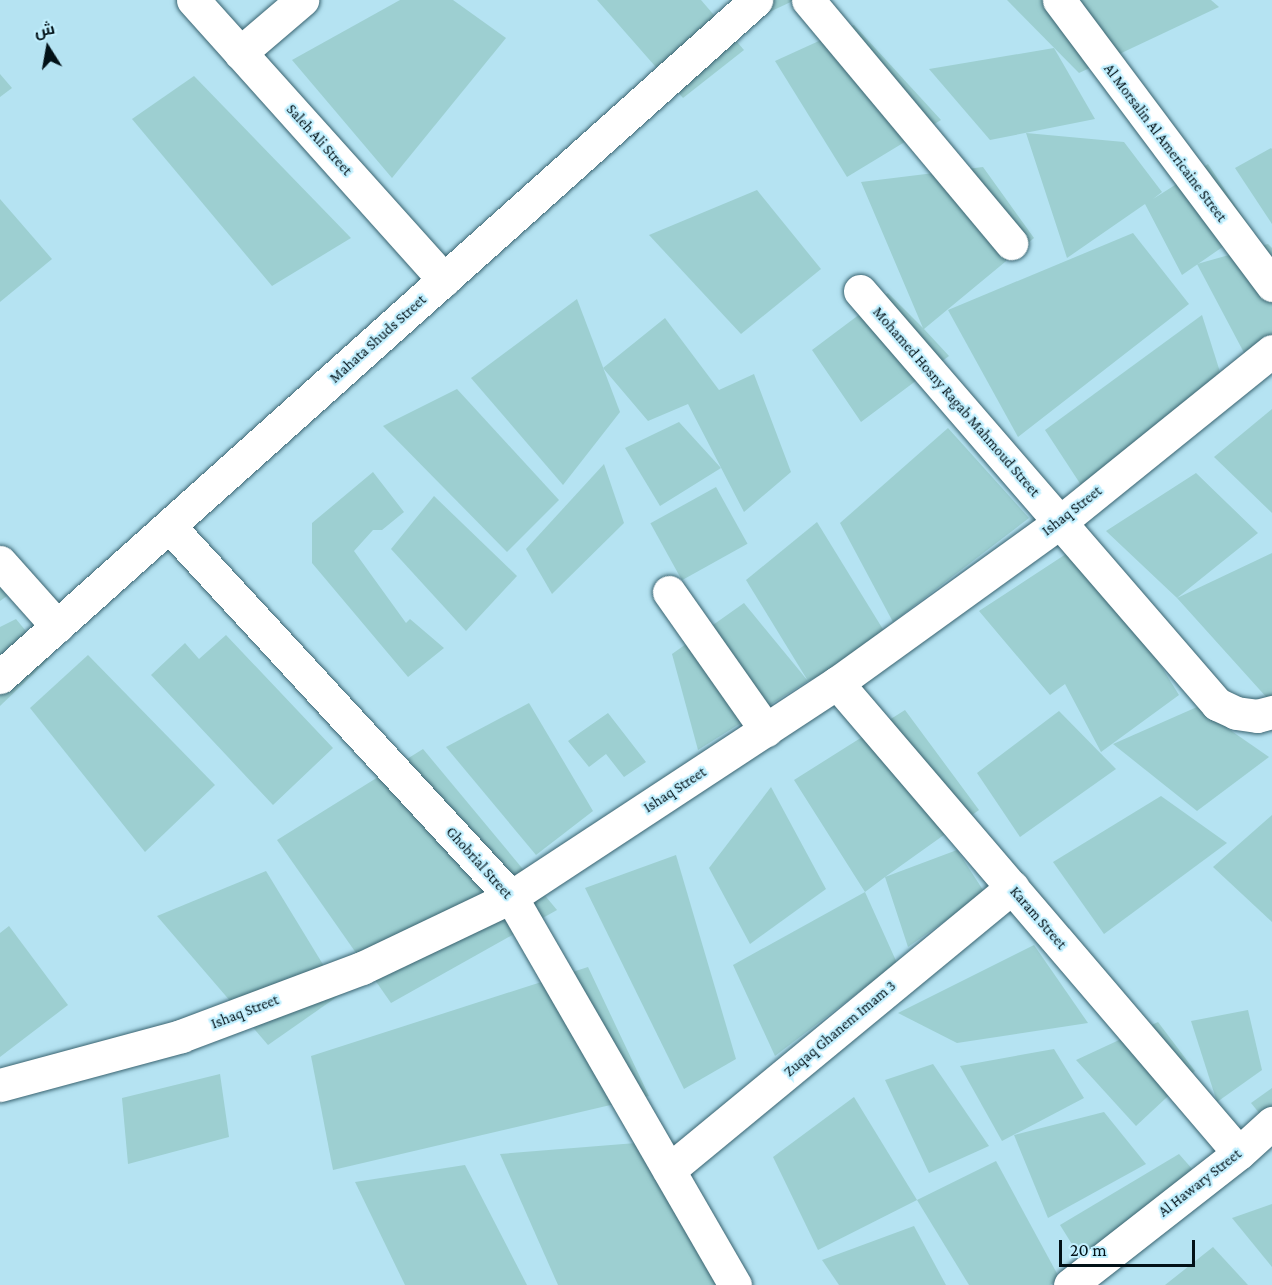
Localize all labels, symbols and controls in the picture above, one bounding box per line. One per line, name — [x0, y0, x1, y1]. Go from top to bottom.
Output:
north arrow — [18, 18, 78, 78]
text: ش — [33, 20, 56, 40]
street label: Al Morsalin Al Americaine Street — [1100, 60, 1230, 226]
street label: Saleh Ali Street — [282, 101, 356, 179]
street label: Mahata Shuds Street — [326, 291, 430, 387]
street label: Mohamed Hosny Ragab Mahmoud Street — [869, 303, 1043, 501]
street label: Ishaq Street — [1038, 482, 1106, 540]
street label: Ishaq Street — [640, 763, 710, 817]
street label: Ghobrial Street — [442, 823, 516, 903]
street label: Karam Street — [1006, 883, 1070, 953]
street label: Zuqaq Ghanem Imam 3 — [780, 977, 900, 1081]
street label: Ishaq Street — [209, 991, 281, 1033]
street label: Al Hawary Street — [1155, 1145, 1245, 1221]
scale bar — [1062, 1228, 1198, 1266]
text: 20 m — [1070, 1240, 1107, 1260]

